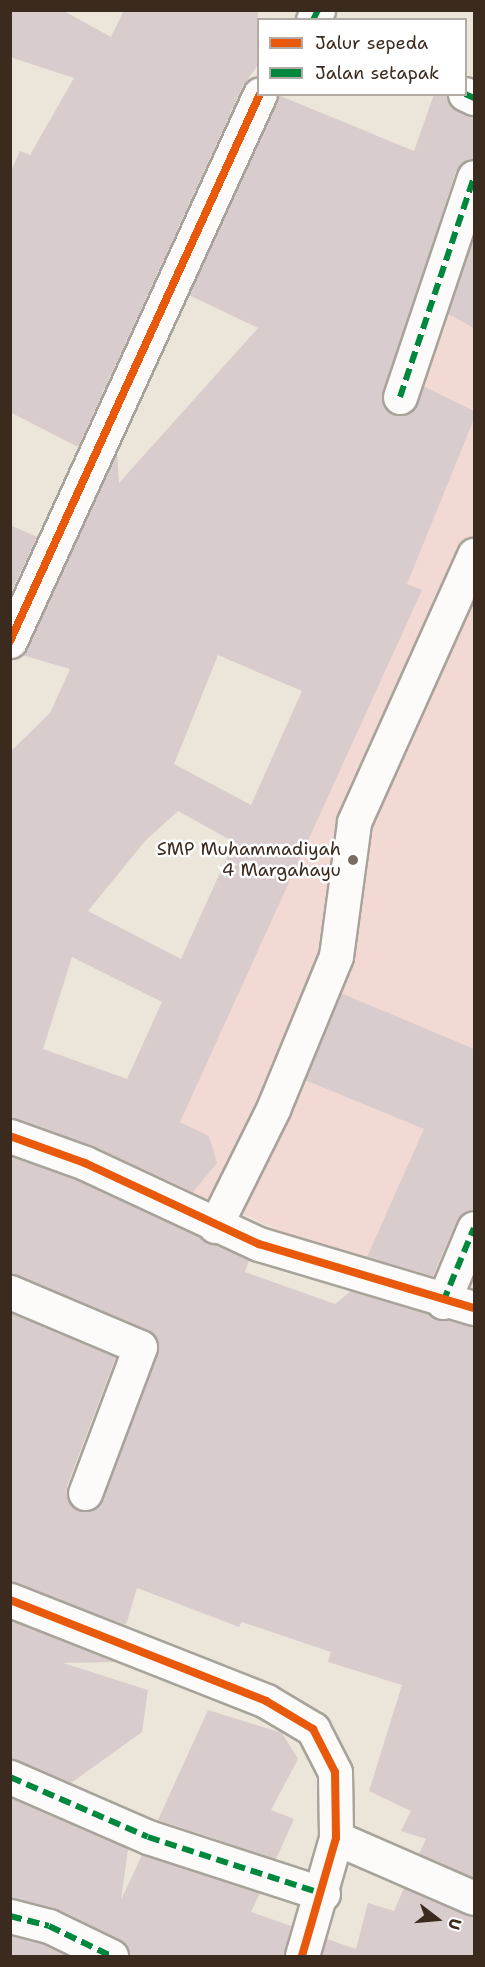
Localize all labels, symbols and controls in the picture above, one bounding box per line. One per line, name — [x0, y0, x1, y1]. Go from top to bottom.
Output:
legend — [257, 18, 467, 96]
text: Jalur sepeda — [315, 31, 428, 55]
text: Jalan setapak — [315, 61, 439, 85]
place label: SMP Muhammadiyah 4 Margahayu — [157, 839, 341, 882]
marker: SMP Muhammadiyah 4 Margahayu — [346, 853, 360, 867]
north arrow — [407, 1889, 467, 1949]
text: U — [443, 1916, 466, 1932]

